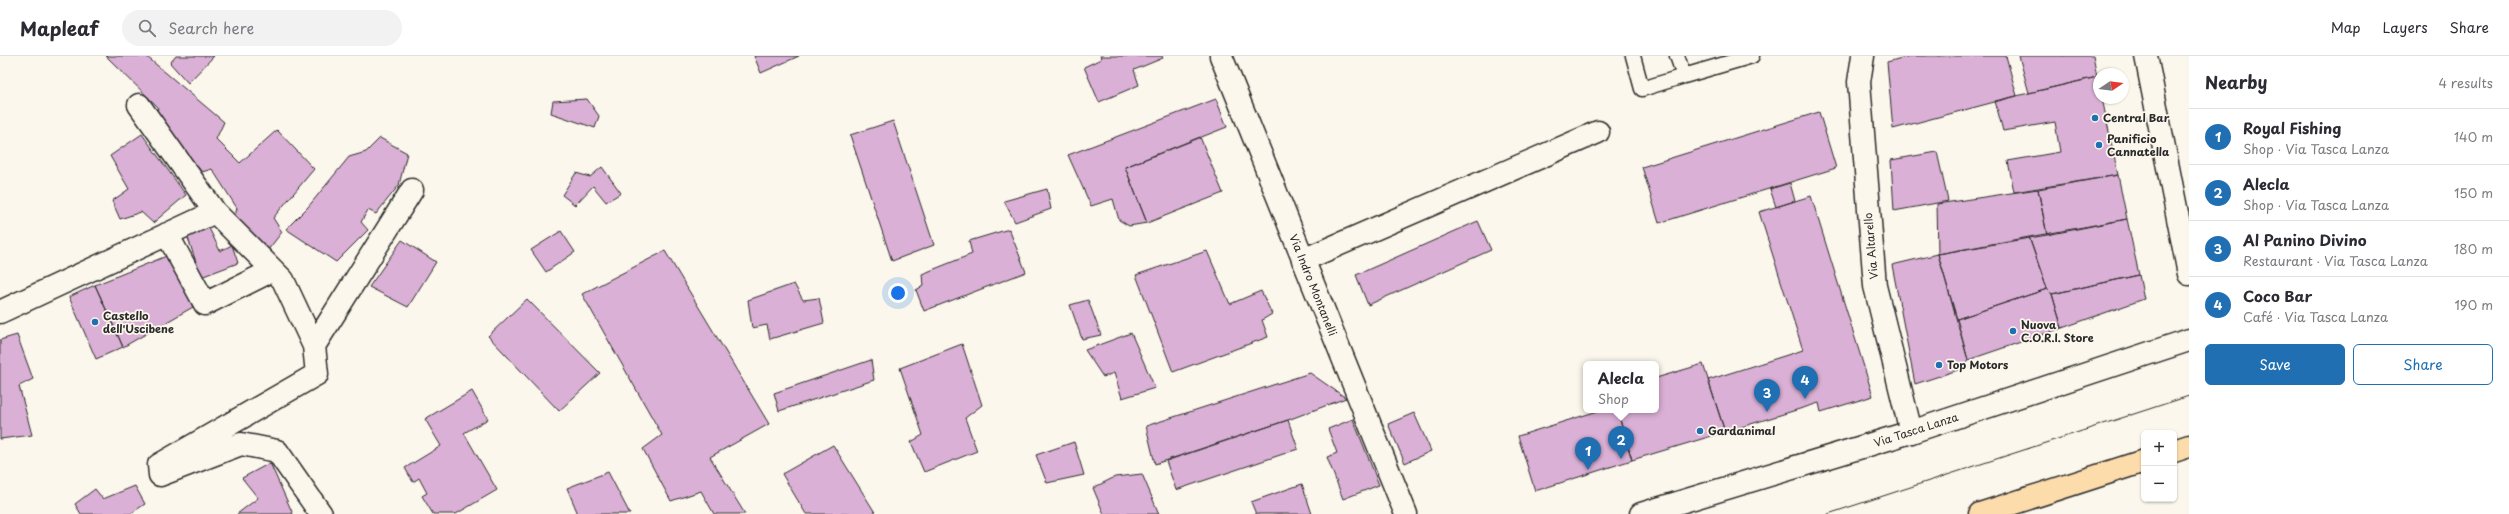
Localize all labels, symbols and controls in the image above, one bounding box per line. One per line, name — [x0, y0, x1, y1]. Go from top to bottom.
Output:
search box — [122, 10, 402, 46]
text: Mapleaf — [20, 14, 98, 42]
text: Search here — [168, 16, 254, 39]
icon: search — [136, 17, 158, 39]
text: Map — [2331, 17, 2361, 38]
text: Layers — [2383, 17, 2428, 38]
text: Share — [2450, 17, 2489, 38]
north arrow — [2093, 68, 2129, 104]
text: Nearby — [2205, 69, 2267, 95]
text: 4 results — [2439, 73, 2493, 92]
place label: Central Bar — [2103, 109, 2170, 126]
marker: Central Bar — [2090, 113, 2100, 123]
text: Royal Fishing — [2243, 116, 2341, 139]
text: 1 — [2215, 127, 2221, 146]
text: 140 m — [2454, 127, 2493, 146]
place label: Panificio Cannatella — [2107, 130, 2170, 160]
text: Shop · Via Tasca Lanza — [2243, 139, 2389, 158]
marker: Panificio Cannatella — [2094, 140, 2104, 150]
text: Alecla — [2243, 172, 2290, 195]
text: 2 — [2213, 183, 2223, 202]
text: 150 m — [2454, 183, 2493, 202]
text: Shop · Via Tasca Lanza — [2243, 195, 2389, 214]
street label: Via Altarello — [1859, 212, 1882, 280]
text: Al Panino Divino — [2243, 228, 2367, 251]
street label: Via Indro Montanelli — [1285, 231, 1342, 338]
text: 3 — [2214, 239, 2222, 258]
text: 180 m — [2454, 239, 2493, 258]
text: Restaurant · Via Tasca Lanza — [2243, 251, 2428, 270]
your location — [888, 283, 908, 303]
text: Coco Bar — [2243, 284, 2312, 307]
text: 4 — [2214, 295, 2222, 314]
text: 190 m — [2454, 295, 2493, 314]
place label: Castello dell'Uscibene — [103, 307, 174, 337]
text: Café · Via Tasca Lanza — [2243, 307, 2388, 326]
place label: Nuova C.O.R.I. Store — [2021, 316, 2094, 346]
marker: Castello dell'Uscibene — [90, 317, 100, 327]
marker: Nuova C.O.R.I. Store — [2008, 326, 2018, 336]
button: Save — [2205, 344, 2345, 385]
button: Share — [2353, 344, 2493, 385]
place label: Top Motors — [1947, 356, 2008, 373]
marker: Top Motors — [1934, 360, 1944, 370]
popup — [1583, 361, 1659, 413]
text: Alecla — [1598, 366, 1644, 389]
pin: 4 — [1792, 366, 1818, 399]
pin: 3 — [1754, 379, 1780, 412]
text: Shop — [1598, 389, 1629, 408]
street label: Via Tasca Lanza — [1872, 408, 1960, 451]
place label: Gardanimal — [1708, 422, 1775, 439]
pin: 2 — [1608, 426, 1634, 459]
marker: Gardanimal — [1695, 426, 1705, 436]
map controls — [2141, 430, 2177, 502]
button: + — [2141, 430, 2177, 466]
pin: 1 — [1575, 437, 1601, 470]
button: − — [2141, 466, 2177, 502]

